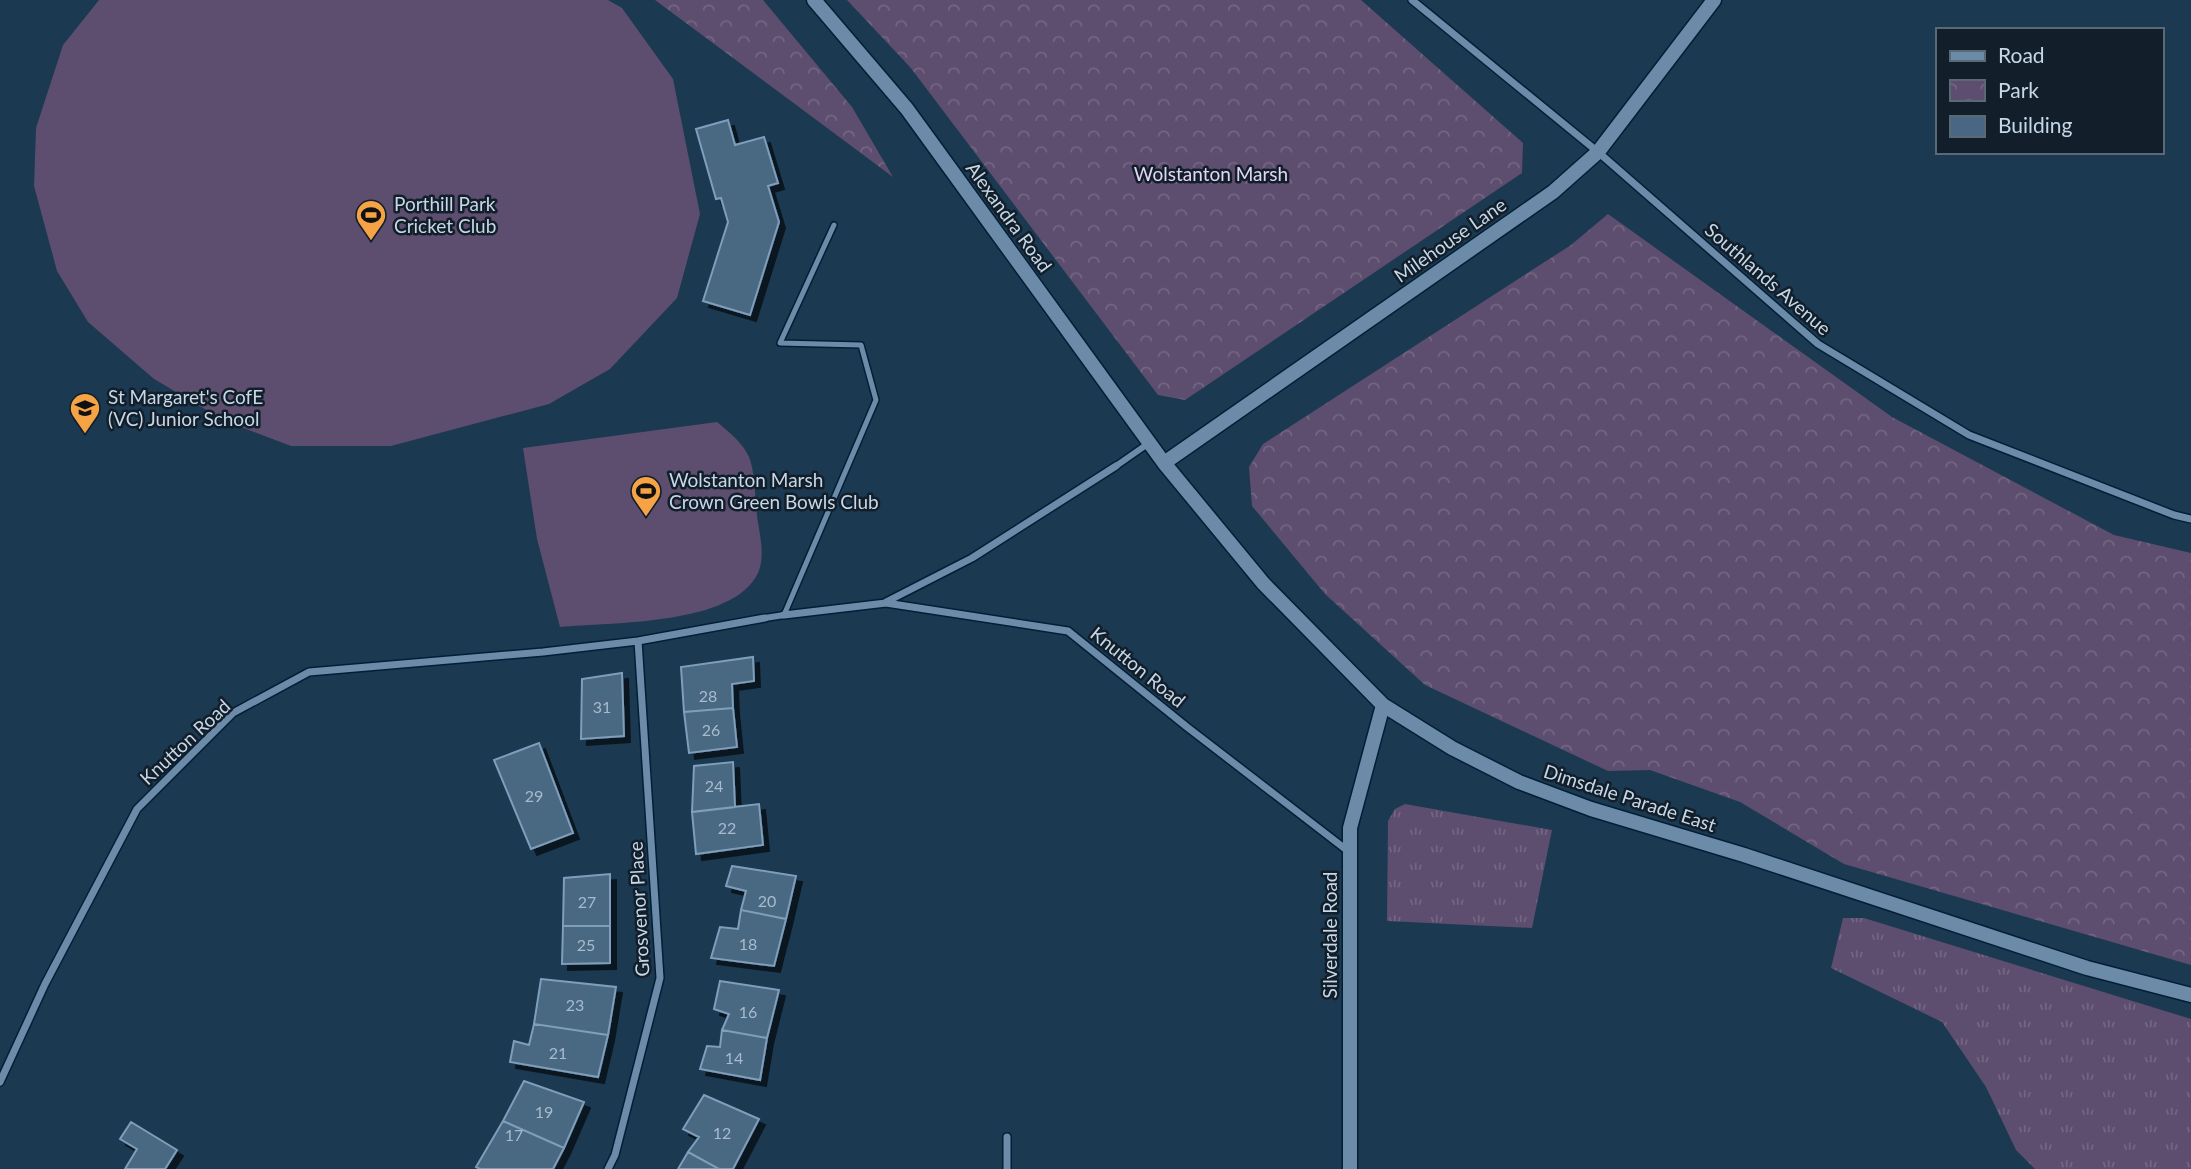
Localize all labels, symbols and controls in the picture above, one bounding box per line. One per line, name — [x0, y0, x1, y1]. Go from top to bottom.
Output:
legend — [1936, 28, 2163, 154]
text: Road — [1998, 42, 2045, 67]
text: Park — [1998, 77, 2039, 102]
text: Building — [1998, 112, 2073, 137]
street label: Alexandra Road — [962, 157, 1057, 276]
park label: Wolstanton Marsh — [1134, 162, 1288, 185]
place label: Porthill Park Cricket Club — [394, 192, 496, 237]
street label: Milehouse Lane — [1389, 192, 1510, 287]
sports icon: Porthill Park Cricket Club — [354, 198, 388, 242]
street label: Southlands Avenue — [1701, 218, 1836, 340]
place label: St Margaret's CofE (VC) Junior School — [108, 385, 263, 430]
school or university icon: St Margaret's CofE (VC) Junior School — [68, 391, 102, 435]
place label: Wolstanton Marsh Crown Green Bowls Club — [669, 468, 879, 513]
sports icon: Wolstanton Marsh Crown Green Bowls Club — [629, 474, 663, 518]
street label: Knutton Road — [1086, 621, 1190, 712]
house number: 28 — [699, 686, 717, 705]
street label: Knutton Road — [135, 694, 235, 789]
house number: 31 — [593, 697, 611, 716]
house number: 26 — [702, 720, 720, 739]
street label: Dimsdale Parade East — [1541, 759, 1719, 836]
house number: 24 — [705, 776, 723, 795]
house number: 29 — [525, 786, 543, 805]
house number: 22 — [718, 818, 736, 837]
street label: Grosvenor Place — [623, 841, 654, 977]
street label: Silverdale Road — [1318, 872, 1341, 999]
house number: 20 — [758, 891, 776, 910]
house number: 27 — [578, 892, 596, 911]
house number: 18 — [739, 934, 757, 953]
house number: 25 — [577, 935, 595, 954]
house number: 23 — [566, 995, 584, 1014]
house number: 16 — [739, 1002, 757, 1021]
house number: 21 — [549, 1043, 567, 1062]
house number: 14 — [725, 1048, 743, 1067]
house number: 19 — [535, 1102, 553, 1121]
house number: 12 — [713, 1123, 731, 1142]
house number: 17 — [505, 1125, 523, 1144]

